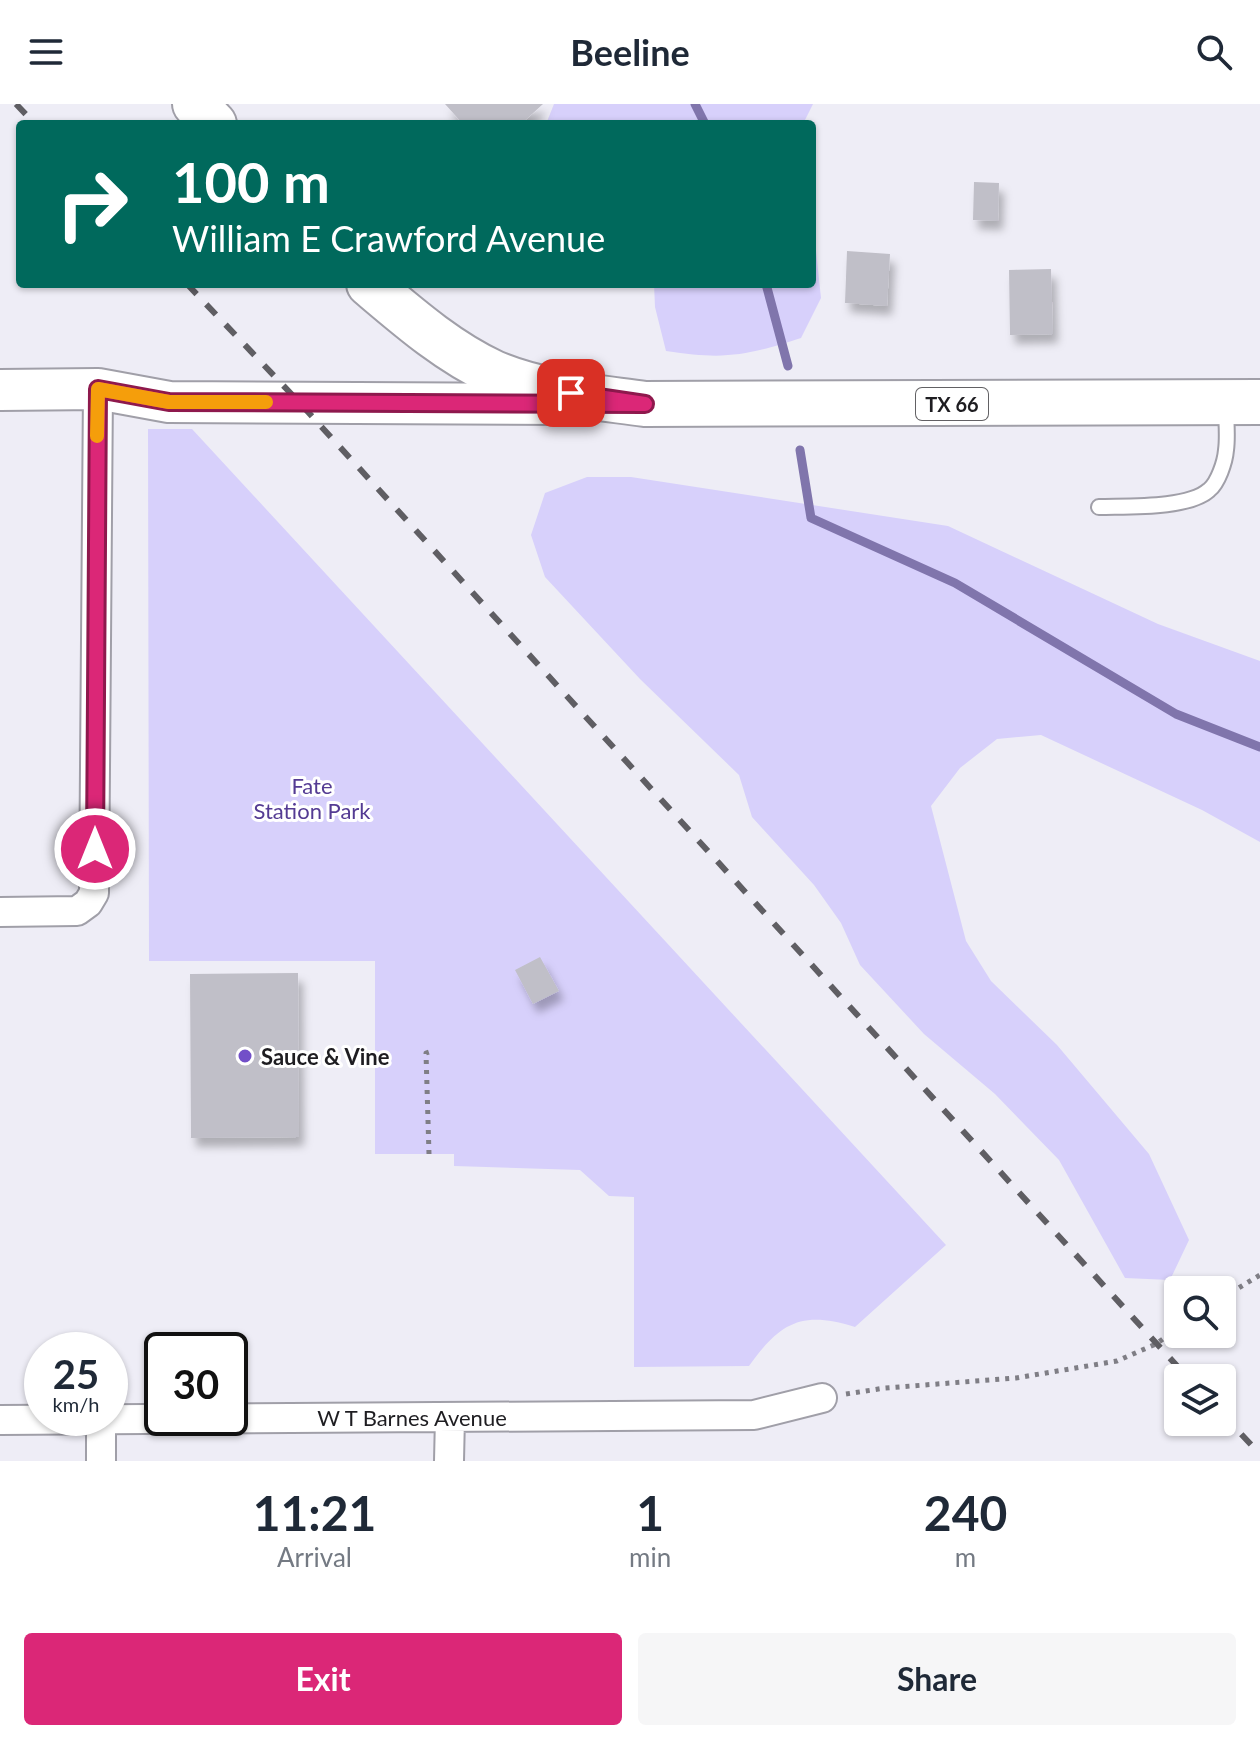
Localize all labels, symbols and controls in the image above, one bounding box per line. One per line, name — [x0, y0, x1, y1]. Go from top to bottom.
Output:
icon: menu — [24, 30, 68, 74]
text: Beeline — [570, 30, 690, 74]
icon: search — [1192, 30, 1236, 74]
text: 100 m — [172, 148, 330, 215]
icon: right — [40, 152, 144, 256]
text: William E Crawford Avenue — [172, 216, 605, 260]
pin — [537, 359, 605, 427]
icon: arrive — [549, 371, 593, 415]
road number: TX 66 — [916, 388, 988, 420]
park label: Fate Station Park — [253, 772, 371, 824]
position arrow — [53, 807, 137, 891]
place label: Sauce & Vine — [261, 1043, 390, 1070]
marker: Sauce & Vine — [236, 1047, 254, 1065]
map controls — [1164, 1276, 1236, 1436]
button: search — [1164, 1276, 1236, 1348]
speed limit sign: 30 — [144, 1332, 248, 1436]
text: 25 — [53, 1350, 99, 1398]
button: layers — [1164, 1364, 1236, 1436]
text: km/h — [53, 1392, 99, 1416]
street label: W T Barnes Avenue — [317, 1404, 507, 1431]
text: 11:21 — [253, 1484, 376, 1541]
text: 1 — [636, 1484, 664, 1541]
text: 240 — [924, 1484, 1007, 1541]
text: Arrival — [277, 1541, 352, 1573]
text: min — [629, 1541, 671, 1573]
text: m — [955, 1541, 976, 1573]
button: Exit — [24, 1633, 622, 1725]
button: Share — [638, 1633, 1236, 1725]

